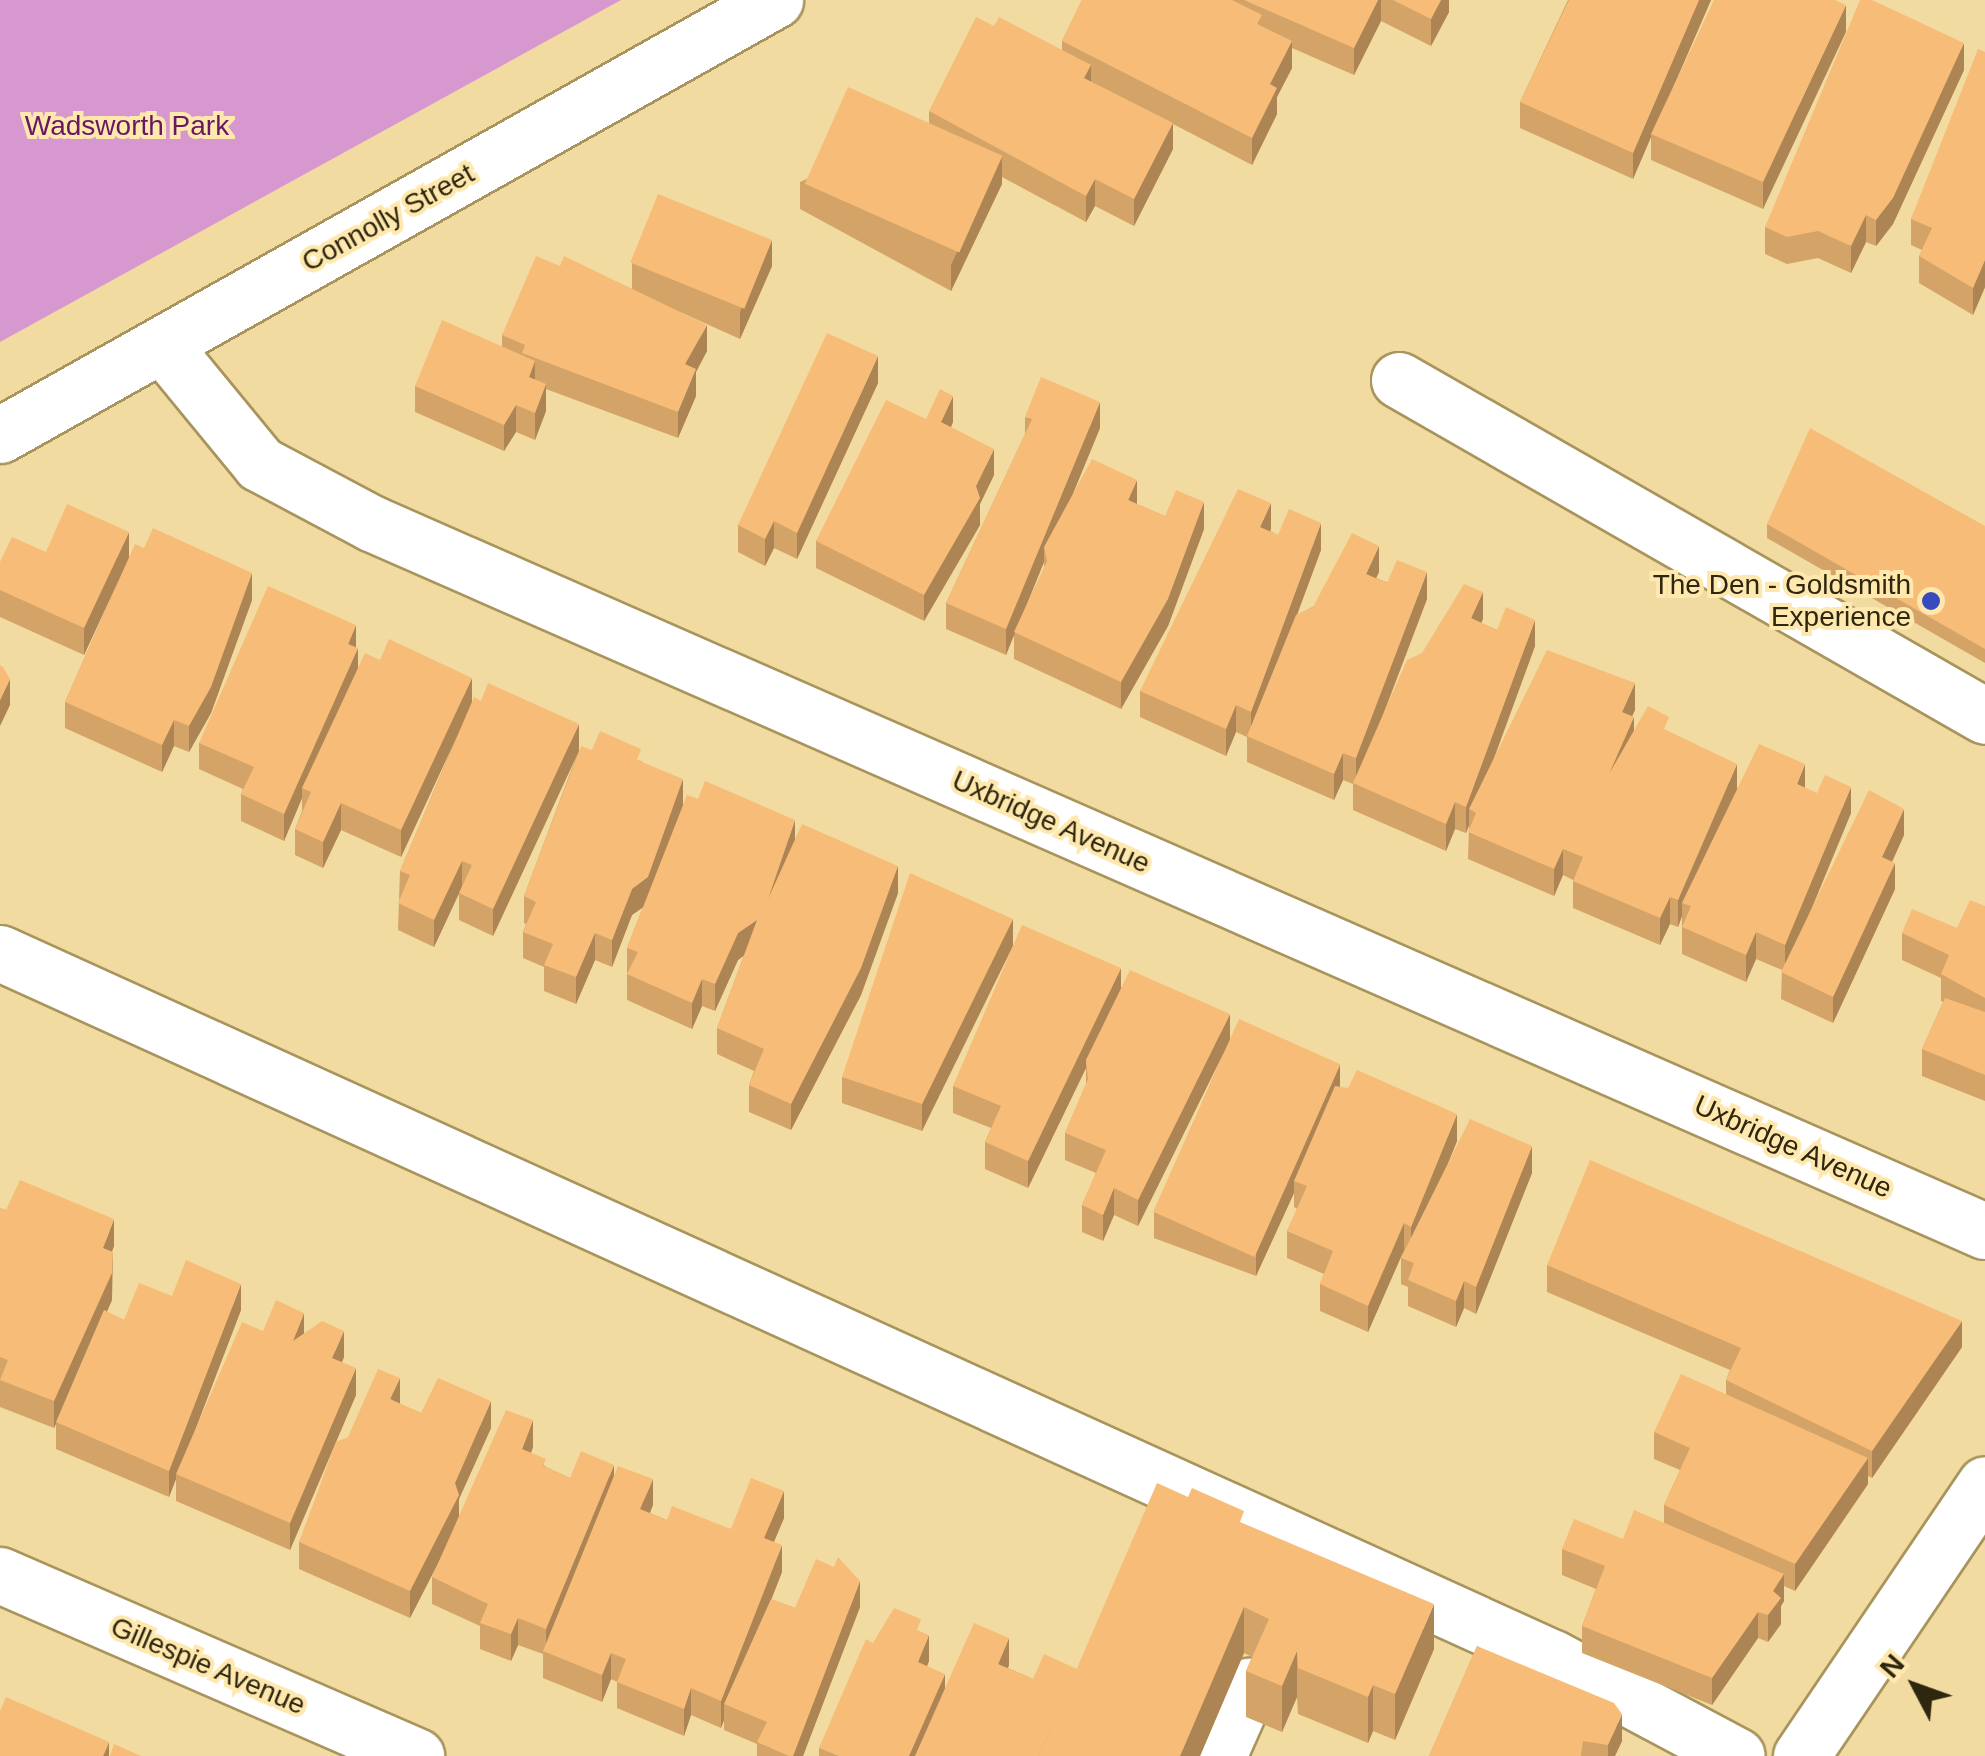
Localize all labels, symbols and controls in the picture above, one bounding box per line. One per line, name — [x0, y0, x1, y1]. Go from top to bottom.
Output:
park label: Wadsworth Park — [25, 109, 229, 143]
street label: Connolly Street — [296, 157, 480, 279]
place label: The Den - Goldsmith Experience — [1653, 568, 1911, 634]
marker: The Den - Goldsmith Experience — [1920, 590, 1942, 612]
street label: Uxbridge Avenue — [946, 763, 1156, 881]
street label: Uxbridge Avenue — [1688, 1088, 1898, 1206]
street label: Gillespie Avenue — [105, 1610, 311, 1722]
north arrow — [1865, 1636, 1965, 1736]
text: N — [1874, 1648, 1910, 1684]

